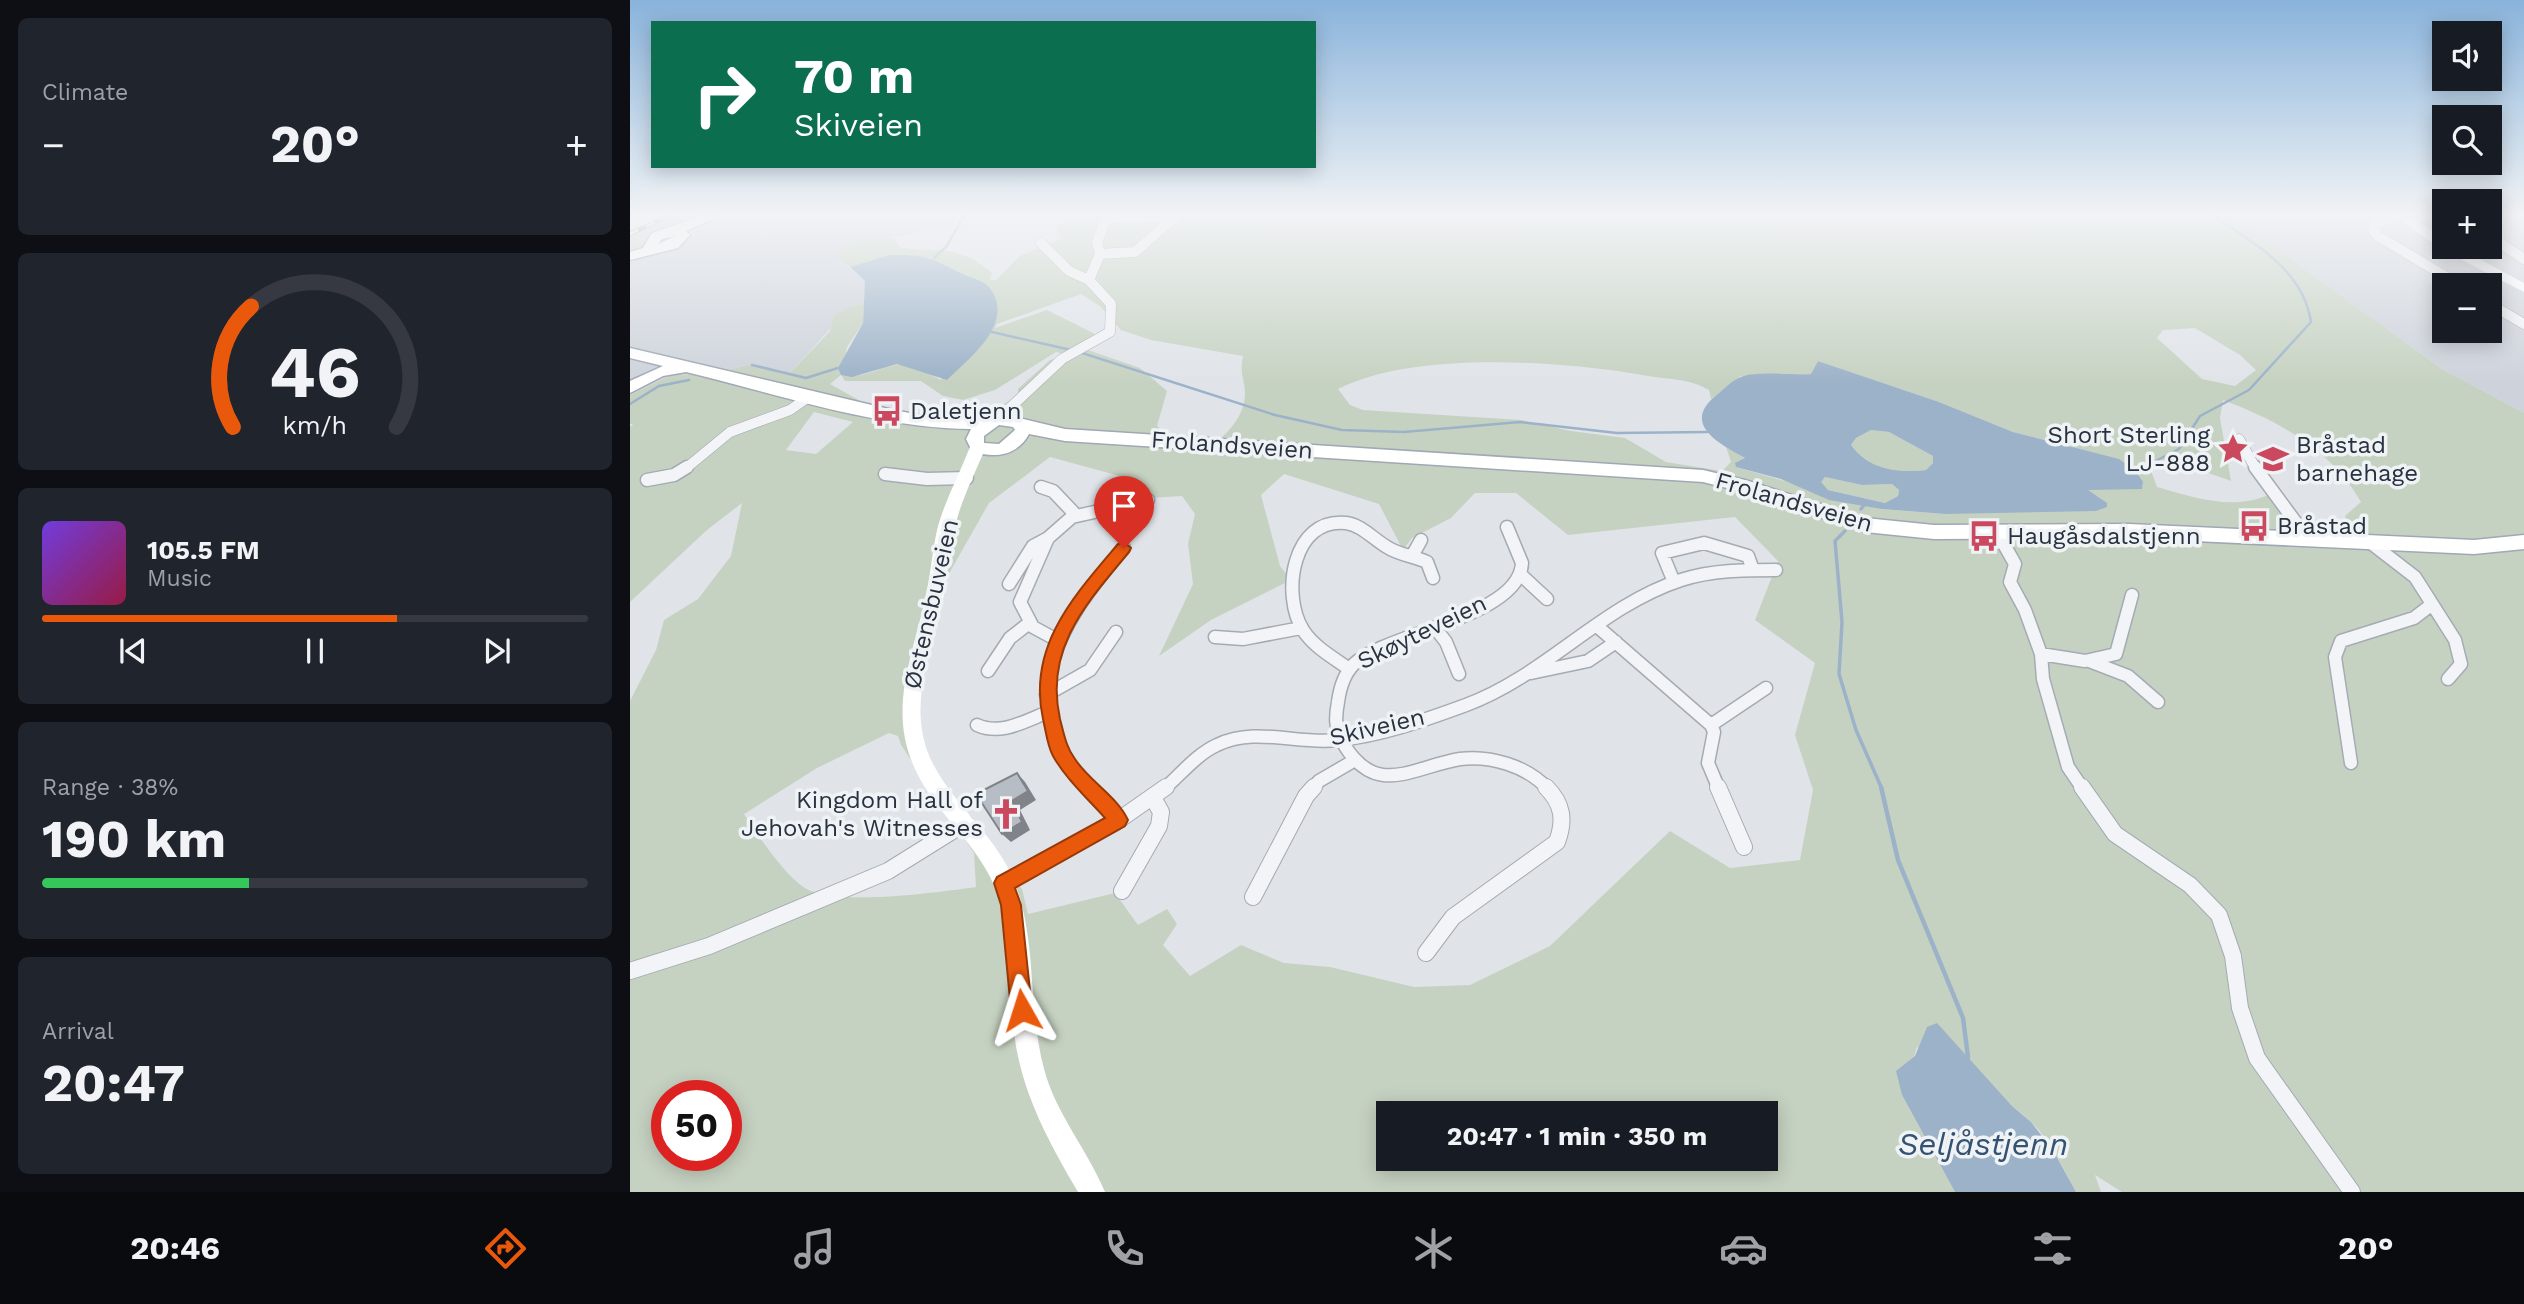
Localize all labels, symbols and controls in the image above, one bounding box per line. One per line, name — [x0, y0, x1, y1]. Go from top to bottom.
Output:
map controls — [2432, 21, 2502, 343]
button: sound — [2432, 21, 2502, 91]
text: 70 m — [794, 47, 914, 105]
icon: right — [679, 49, 770, 140]
text: Climate — [42, 79, 128, 106]
button: search — [2432, 105, 2502, 175]
text: Skiveien — [794, 106, 923, 144]
text: 20° — [270, 114, 360, 175]
text: − — [42, 123, 65, 167]
text: + — [565, 123, 588, 167]
button: + — [2432, 189, 2502, 259]
button: − — [2432, 273, 2502, 343]
text: 46 — [269, 330, 361, 416]
bus stop icon: Daletjenn — [870, 394, 904, 428]
place label: Daletjenn — [910, 397, 1022, 425]
text: km/h — [283, 411, 347, 440]
place label: Short Sterling LJ-888 — [2048, 421, 2210, 477]
street label: Frolandsveien — [1150, 425, 1314, 465]
place label: Bråstad barnehage — [2296, 431, 2418, 487]
place icon: Short Sterling LJ-888 — [2216, 432, 2250, 466]
school or university icon: Bråstad barnehage — [2256, 442, 2290, 476]
street label: Frolandsveien — [1712, 466, 1876, 538]
pin — [1094, 476, 1154, 548]
icon: arrive — [1105, 487, 1143, 525]
bus stop icon: Bråstad — [2237, 509, 2271, 543]
place label: Bråstad — [2277, 512, 2367, 540]
street label: Østensbuveien — [898, 516, 964, 692]
bus stop icon: Haugåsdalstjenn — [1967, 519, 2001, 553]
place label: Haugåsdalstjenn — [2007, 522, 2201, 550]
text: 105.5 FM — [147, 535, 260, 565]
text: Music — [147, 565, 212, 592]
street label: Skøyteveien — [1353, 589, 1491, 675]
icon: previous — [114, 632, 152, 670]
icon: pause — [296, 632, 334, 670]
icon: next — [478, 632, 516, 670]
street label: Skiveien — [1327, 702, 1427, 752]
text: Range · 38% — [42, 774, 178, 801]
place label: Kingdom Hall of Jehovah's Witnesses — [741, 786, 984, 842]
church icon: Kingdom Hall of Jehovah's Witnesses — [989, 797, 1023, 831]
text: 190 km — [42, 809, 226, 870]
position arrow — [985, 973, 1059, 1047]
text: Arrival — [42, 1018, 114, 1045]
text: 20:47 — [42, 1053, 185, 1114]
speed limit sign: 50 — [651, 1080, 742, 1171]
text: 20:47 · 1 min · 350 m — [1447, 1121, 1707, 1151]
water label: Seljåstjenn — [1898, 1125, 2068, 1163]
icon: directions — [481, 1224, 530, 1273]
icon: music — [790, 1224, 839, 1273]
icon: phone — [1100, 1224, 1149, 1273]
icon: climate — [1409, 1224, 1458, 1273]
icon: car — [1719, 1224, 1768, 1273]
icon: filters — [2028, 1224, 2077, 1273]
text: 20:46 — [130, 1229, 220, 1267]
text: 20° — [2338, 1229, 2394, 1267]

